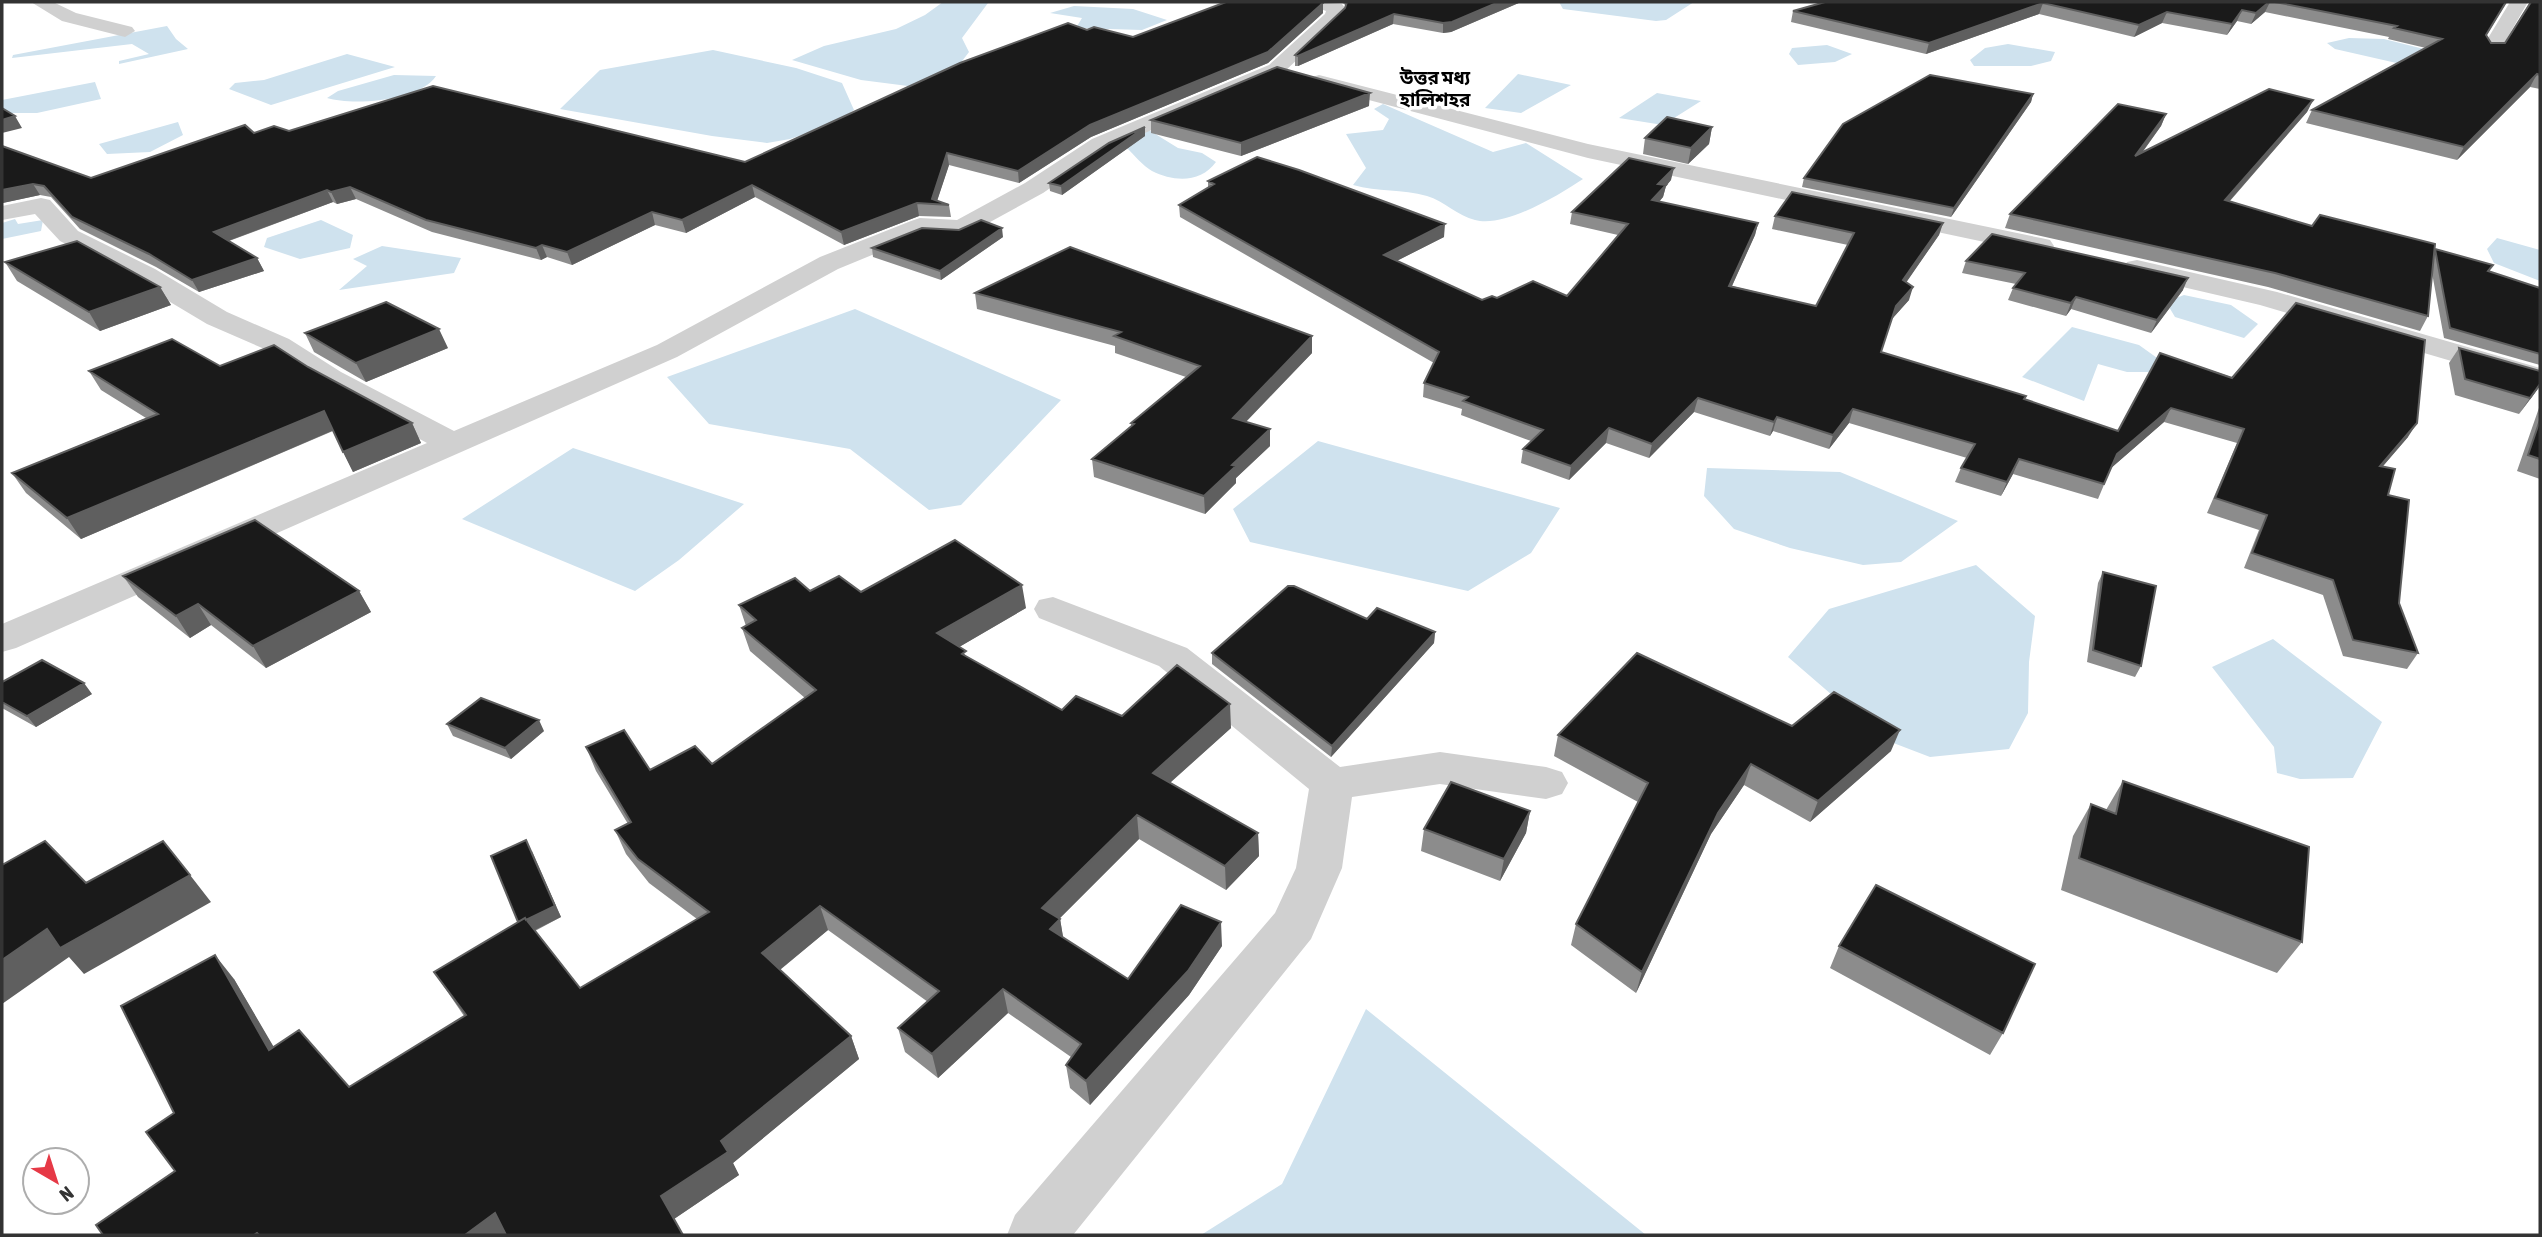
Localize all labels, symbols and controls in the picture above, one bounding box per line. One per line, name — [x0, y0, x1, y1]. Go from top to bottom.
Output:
district label: উত্তর মধ্য হালিশহর — [1399, 66, 1471, 110]
north arrow — [21, 1146, 91, 1216]
text: N — [55, 1182, 78, 1206]

